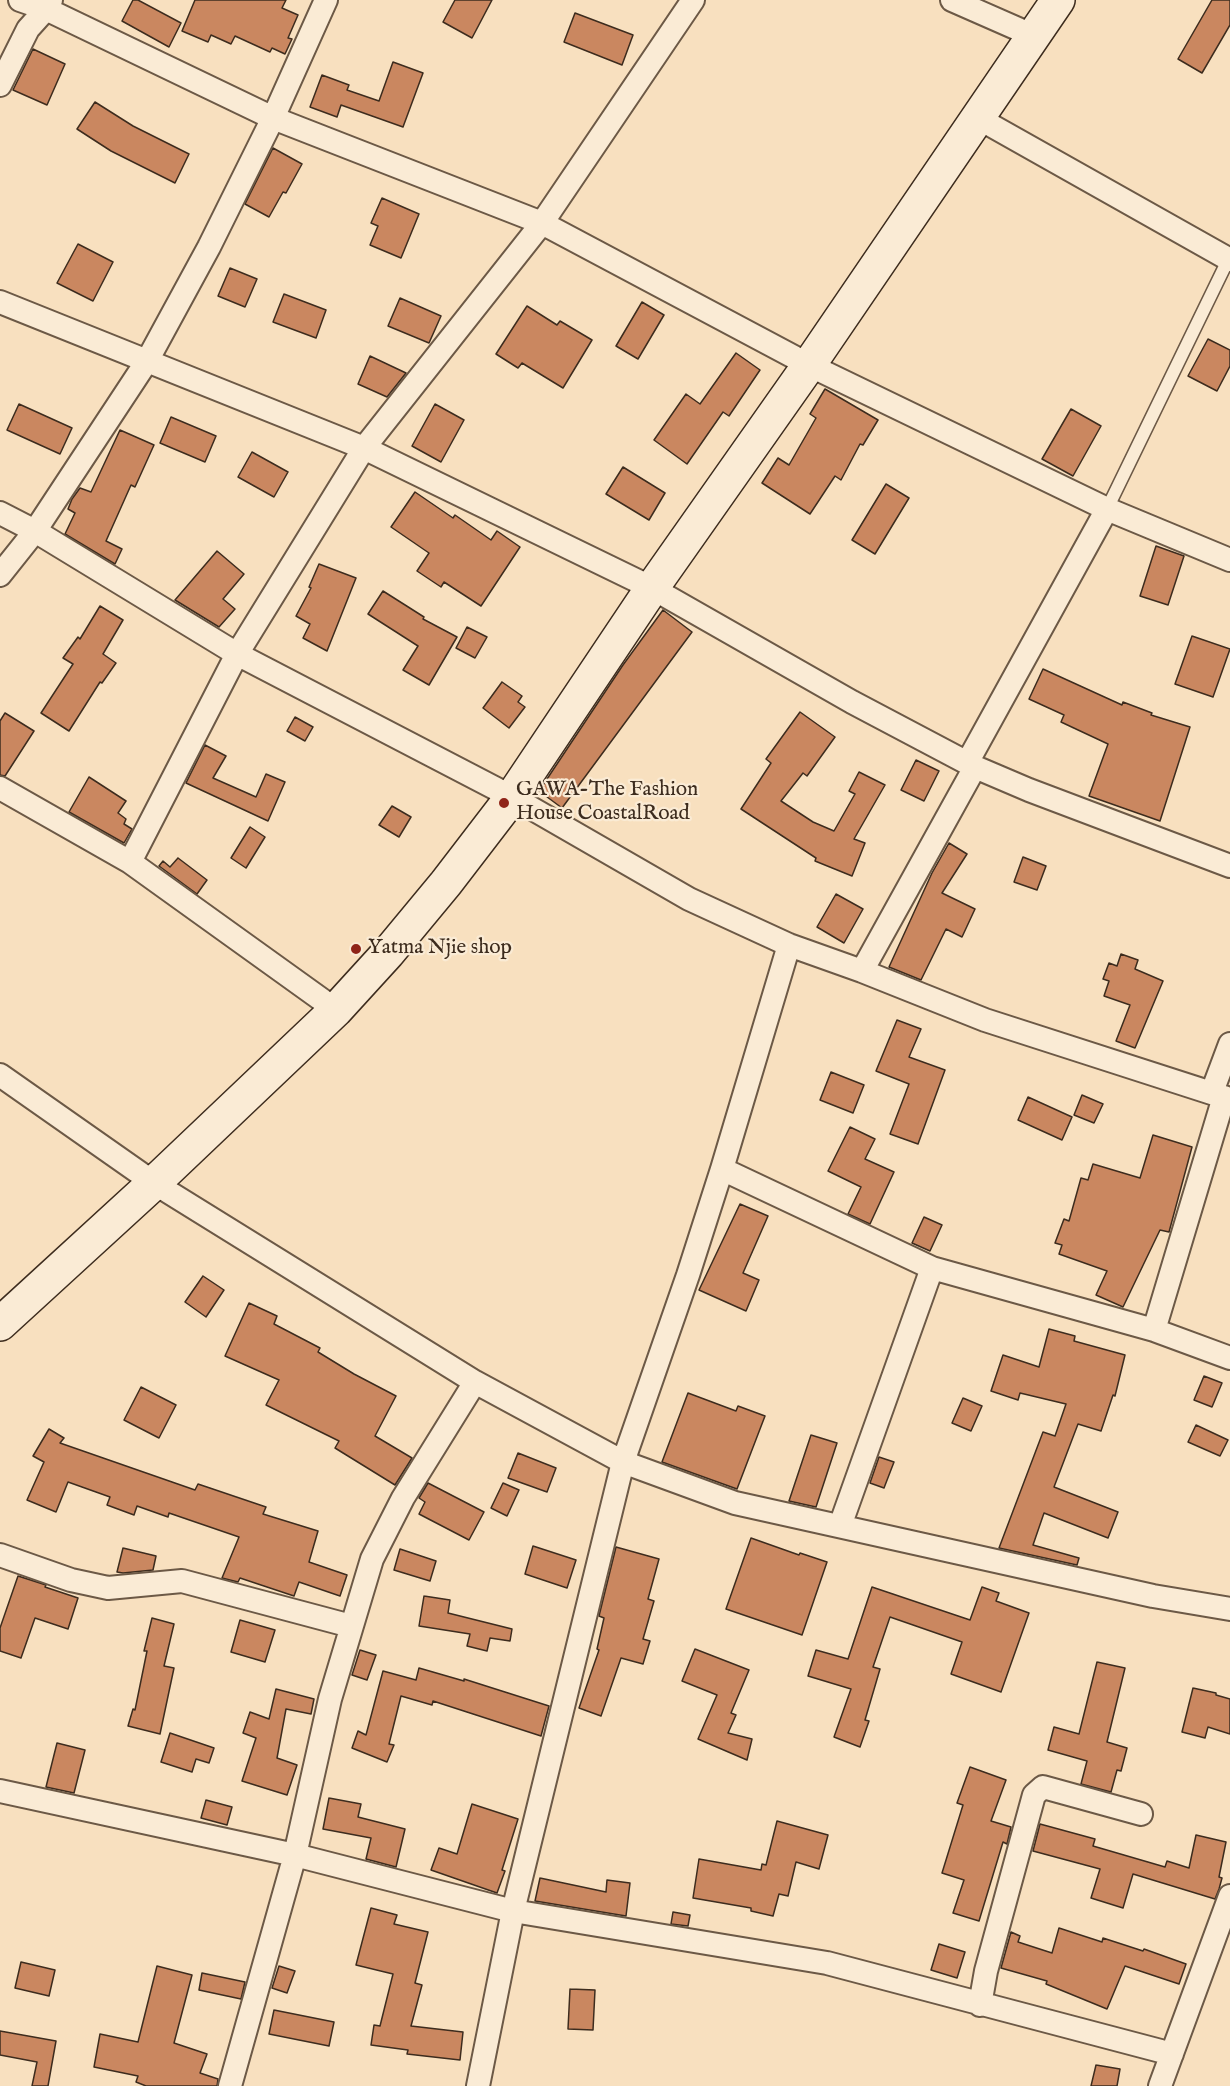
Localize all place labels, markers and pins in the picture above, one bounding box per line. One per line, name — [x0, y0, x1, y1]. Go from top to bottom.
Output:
place label: GAWA-The Fashion House CoastalRoad — [516, 778, 698, 828]
marker: GAWA-The Fashion House CoastalRoad — [497, 796, 511, 810]
place label: Yatma Njie shop — [368, 936, 512, 962]
marker: Yatma Njie shop — [349, 942, 363, 956]

